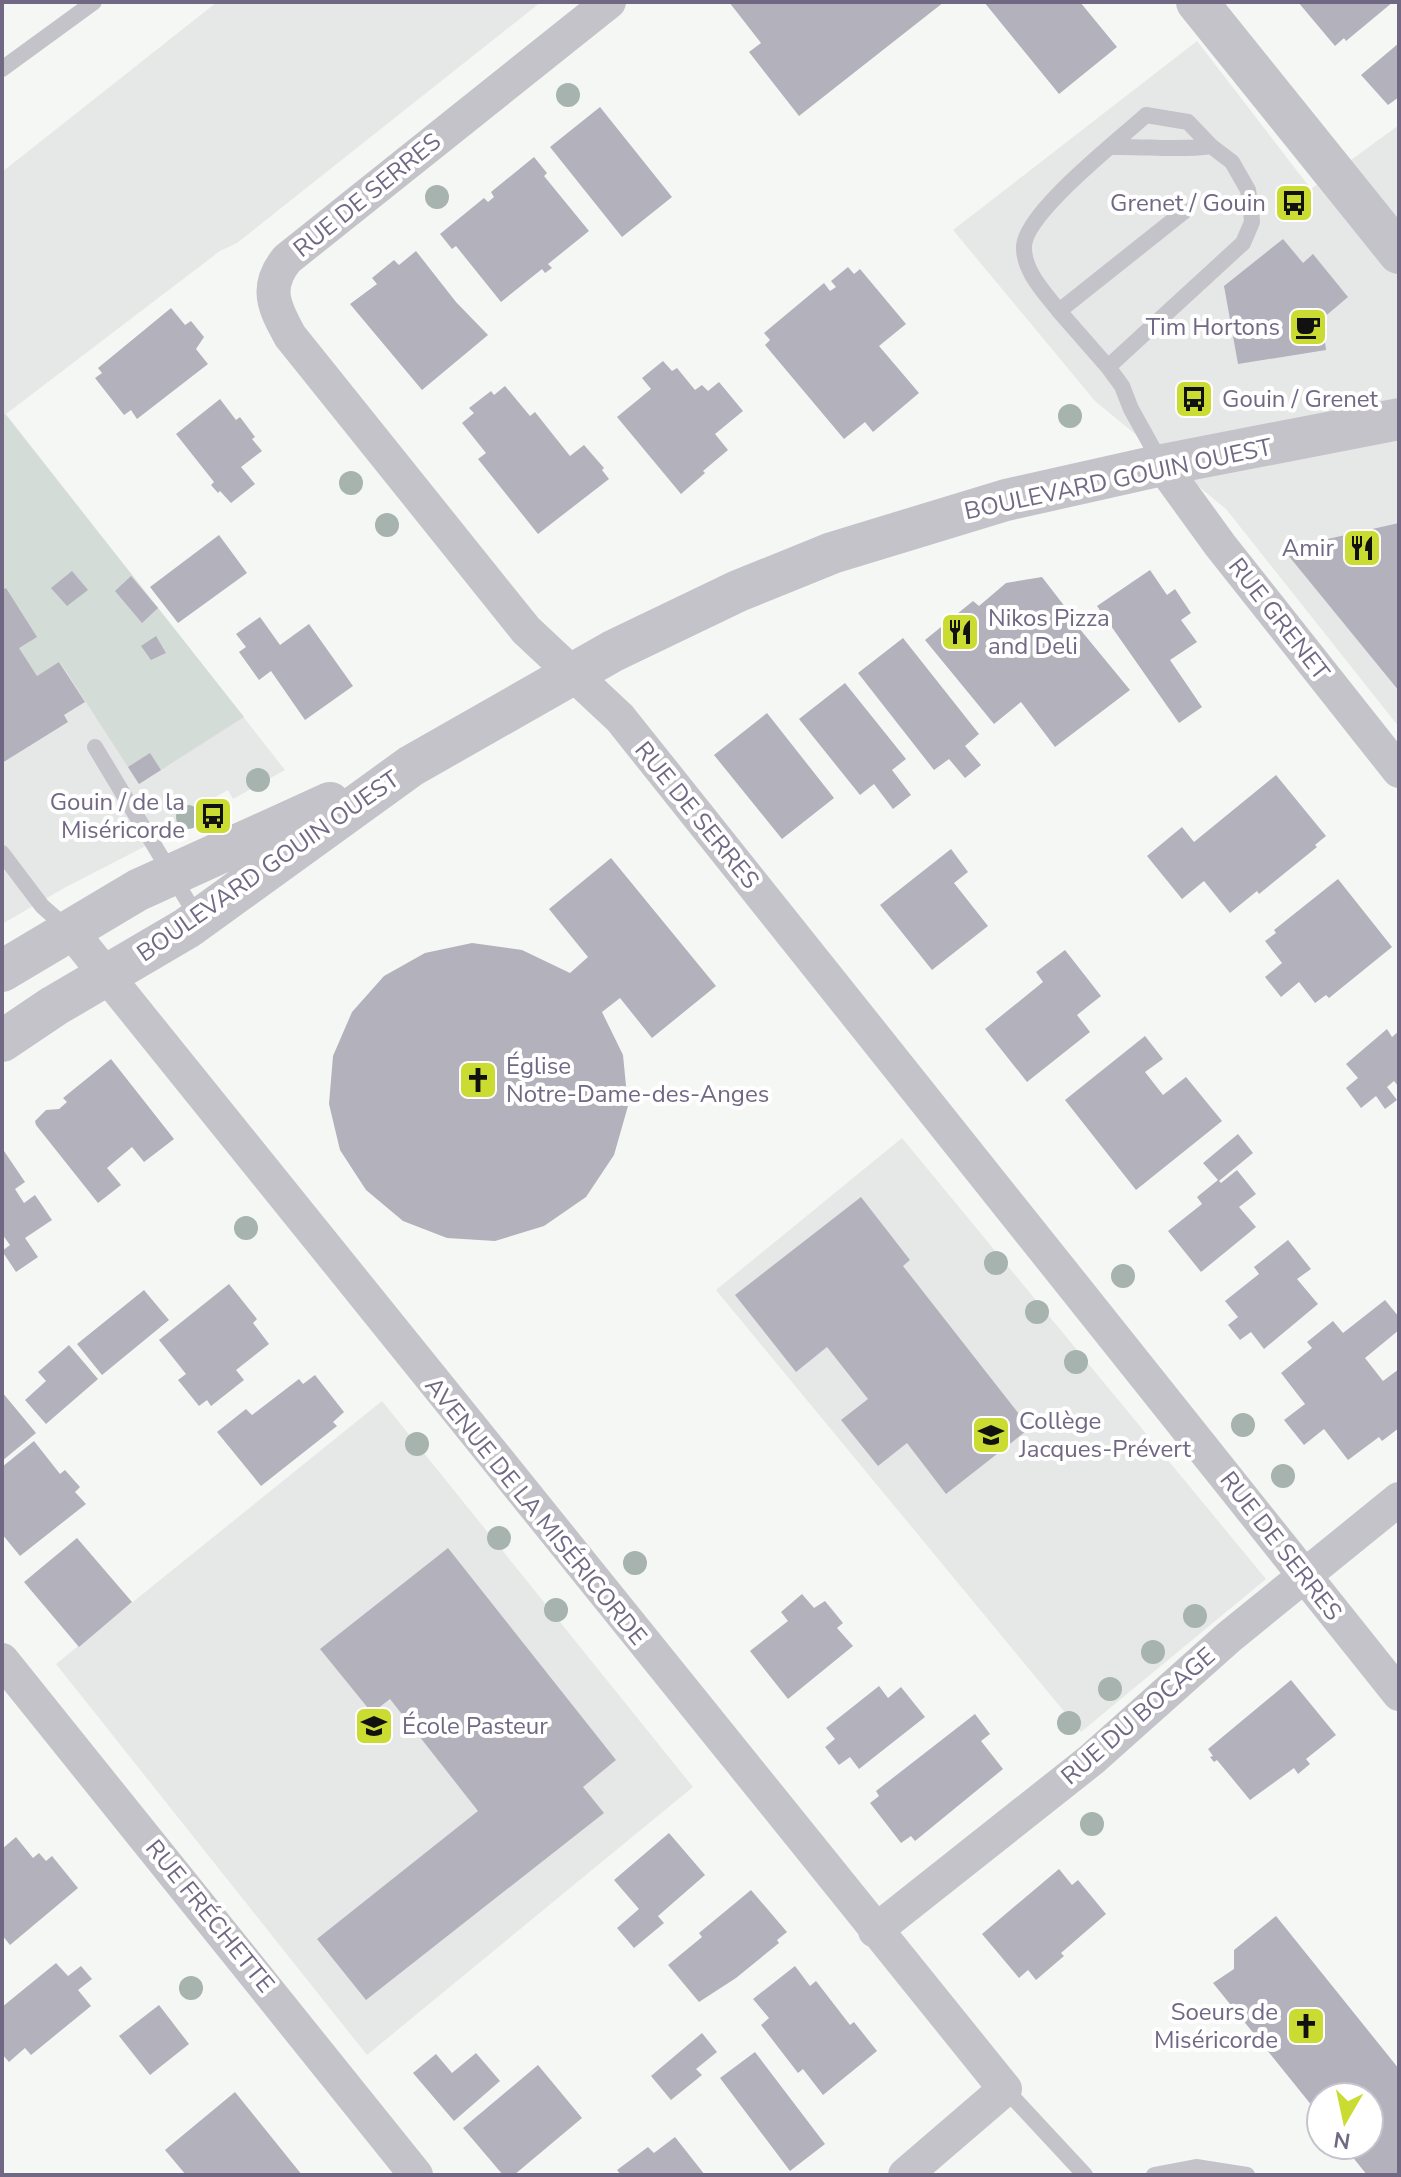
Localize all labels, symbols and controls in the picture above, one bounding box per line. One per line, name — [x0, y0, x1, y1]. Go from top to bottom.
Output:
street label: RUE DE SERRES — [287, 126, 447, 264]
bus stop icon: Grenet / Gouin — [1273, 182, 1315, 224]
place label: Grenet / Gouin — [1110, 187, 1266, 219]
cafe icon: Tim Hortons — [1287, 306, 1329, 348]
place label: Tim Hortons — [1146, 311, 1280, 343]
bus stop icon: Gouin / Grenet — [1173, 378, 1215, 420]
place label: Gouin / Grenet — [1222, 383, 1379, 415]
street label: BOULEVARD GOUIN OUEST — [961, 431, 1275, 527]
restaurant icon: Amir — [1341, 527, 1383, 569]
place label: Amir — [1282, 532, 1334, 564]
street label: RUE GRENET — [1221, 551, 1337, 687]
place label: Nikos Pizza and Deli — [988, 602, 1110, 662]
restaurant icon: Nikos Pizza and Deli — [939, 611, 981, 653]
street label: RUE DE SERRES — [628, 735, 766, 895]
street label: BOULEVARD GOUIN OUEST — [130, 763, 406, 969]
place label: Gouin / de la Miséricorde — [50, 786, 185, 846]
bus stop icon: Gouin / de la Miséricorde — [192, 795, 234, 837]
place label: Église Notre-Dame-des-Anges — [506, 1050, 769, 1110]
church icon: Église Notre-Dame-des-Anges — [457, 1059, 499, 1101]
street label: AVENUE DE LA MISÉRICORDE — [418, 1370, 654, 1652]
place label: Collège Jacques-Prévert — [1018, 1405, 1191, 1465]
school or university icon: Collège Jacques-Prévert — [970, 1414, 1012, 1456]
street label: RUE DE SERRES — [1213, 1465, 1349, 1627]
street label: RUE DU BOCAGE — [1054, 1640, 1222, 1792]
school or university icon: École Pasteur — [353, 1705, 395, 1747]
place label: École Pasteur — [402, 1710, 548, 1742]
street label: RUE FRÉCHETTE — [138, 1833, 282, 1999]
place label: Soeurs de Miséricorde — [1154, 1996, 1278, 2056]
church icon: Soeurs de Miséricorde — [1285, 2005, 1327, 2047]
north arrow — [1305, 2081, 1385, 2161]
text: N — [1332, 2124, 1353, 2156]

